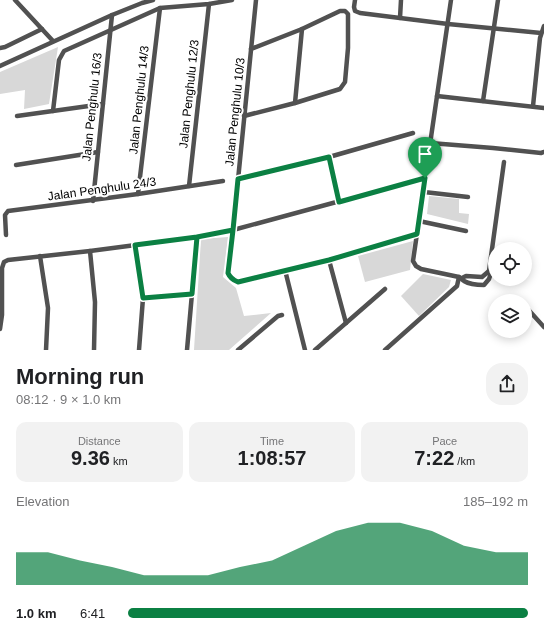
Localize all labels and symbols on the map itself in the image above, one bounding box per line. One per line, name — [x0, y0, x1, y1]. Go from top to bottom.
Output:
street label: Jalan Penghulu 12/3 — [176, 39, 202, 149]
street label: Jalan Penghulu 14/3 — [126, 45, 152, 155]
street label: Jalan Penghulu 16/3 — [79, 52, 105, 162]
street label: Jalan Penghulu 10/3 — [222, 57, 248, 167]
pin — [408, 137, 442, 178]
street label: Jalan Penghulu 24/3 — [47, 174, 157, 204]

